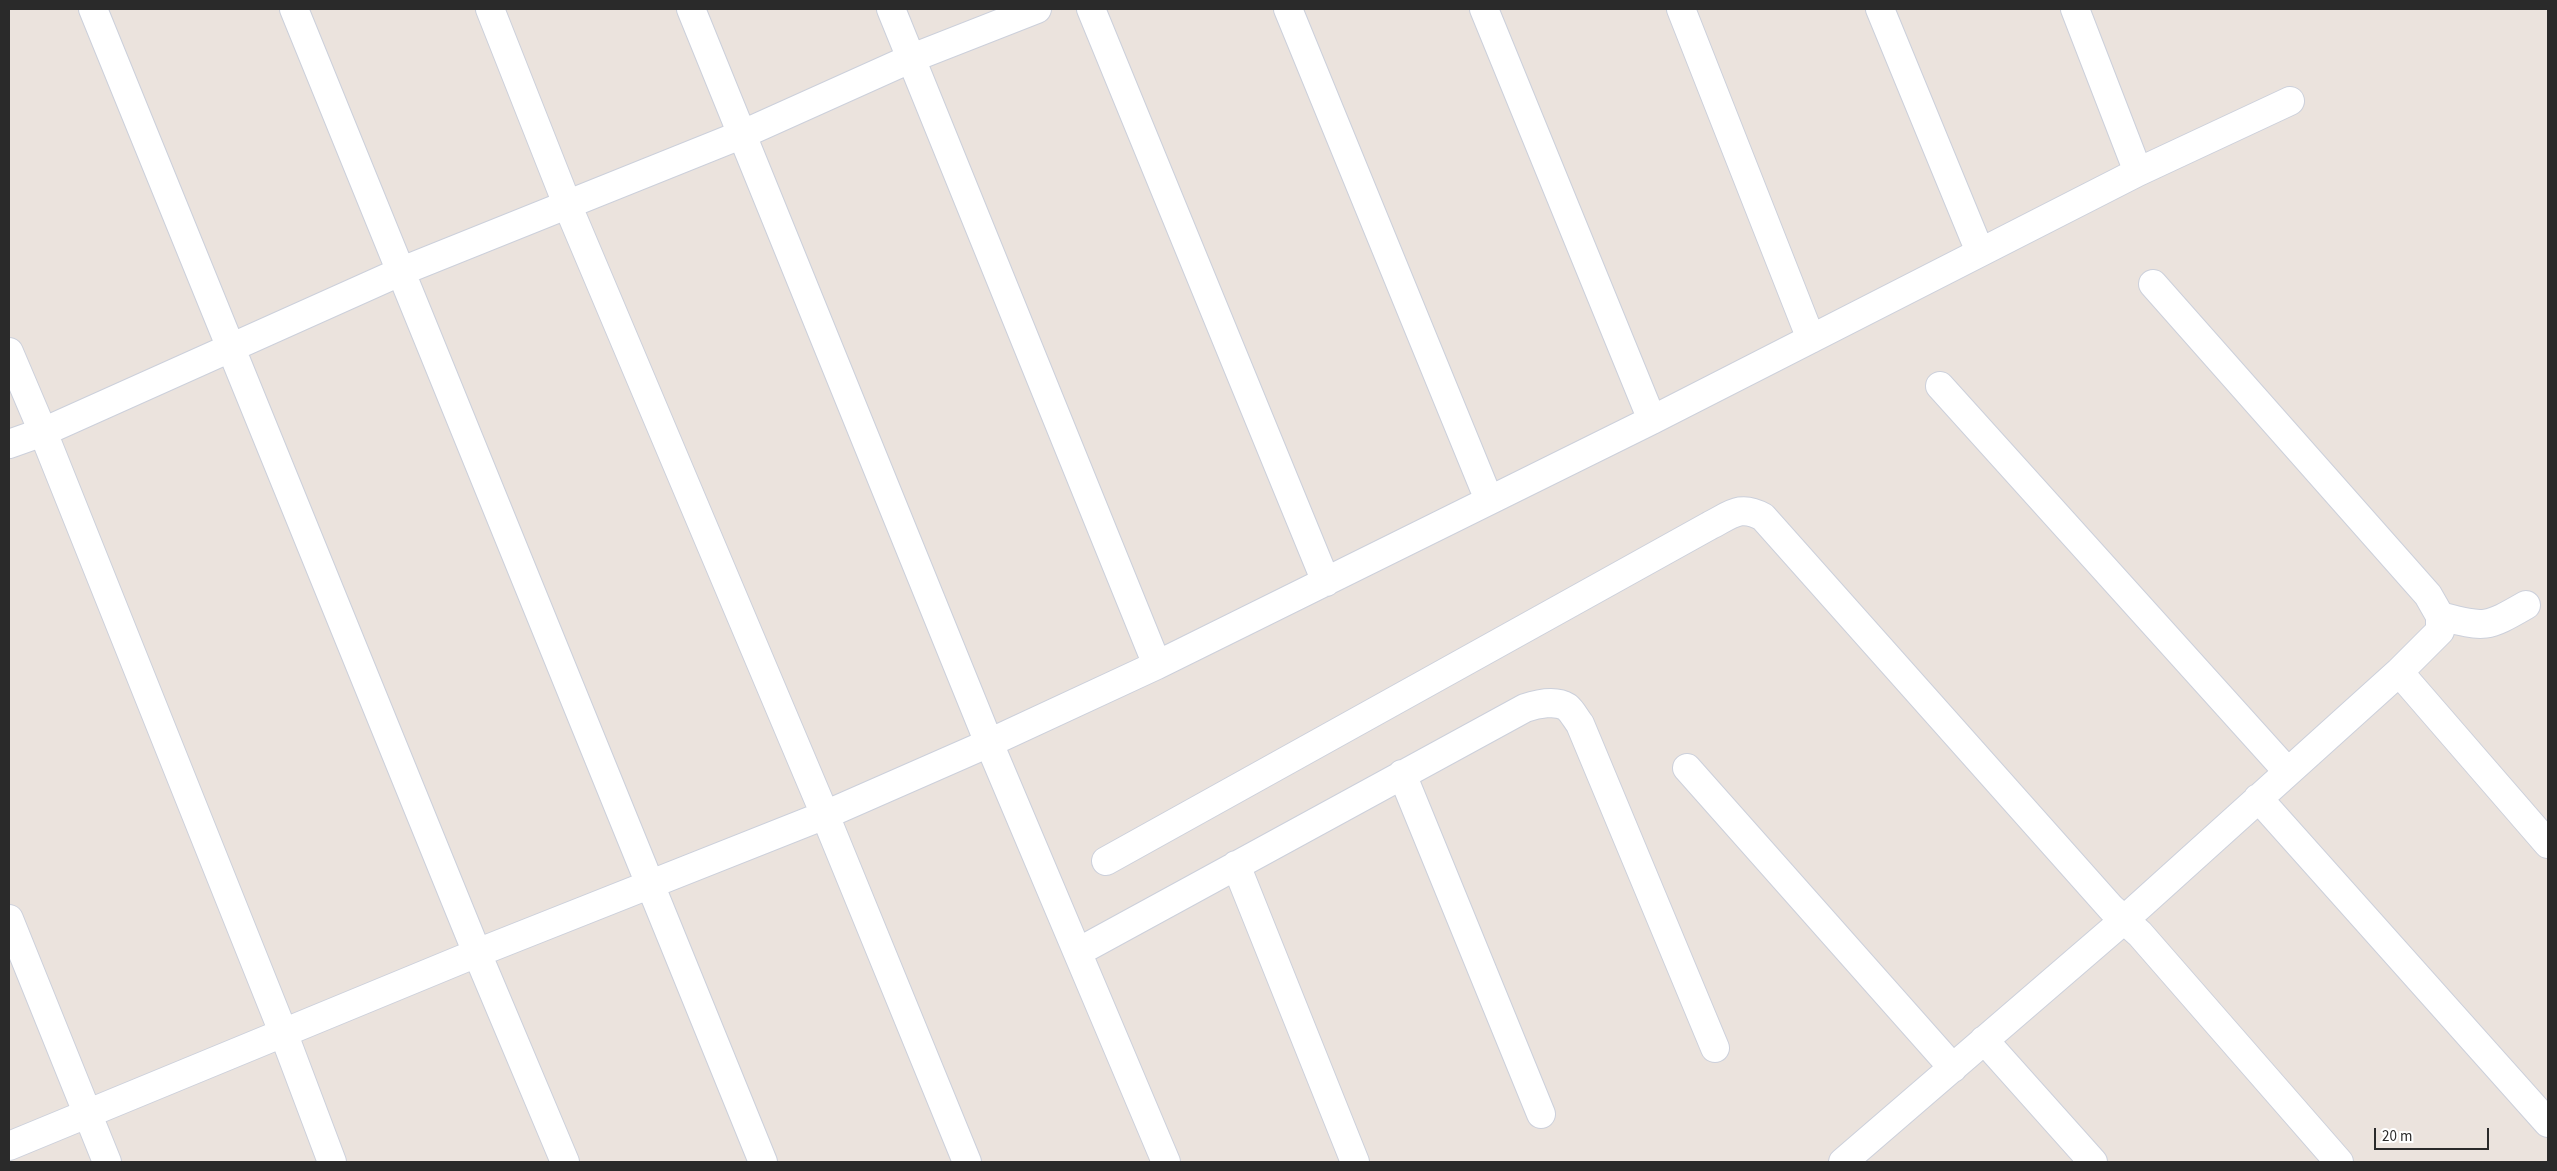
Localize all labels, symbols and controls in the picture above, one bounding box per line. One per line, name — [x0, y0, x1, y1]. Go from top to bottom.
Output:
scale bar — [2377, 1118, 2492, 1150]
text: 20 m — [2382, 1126, 2412, 1147]

